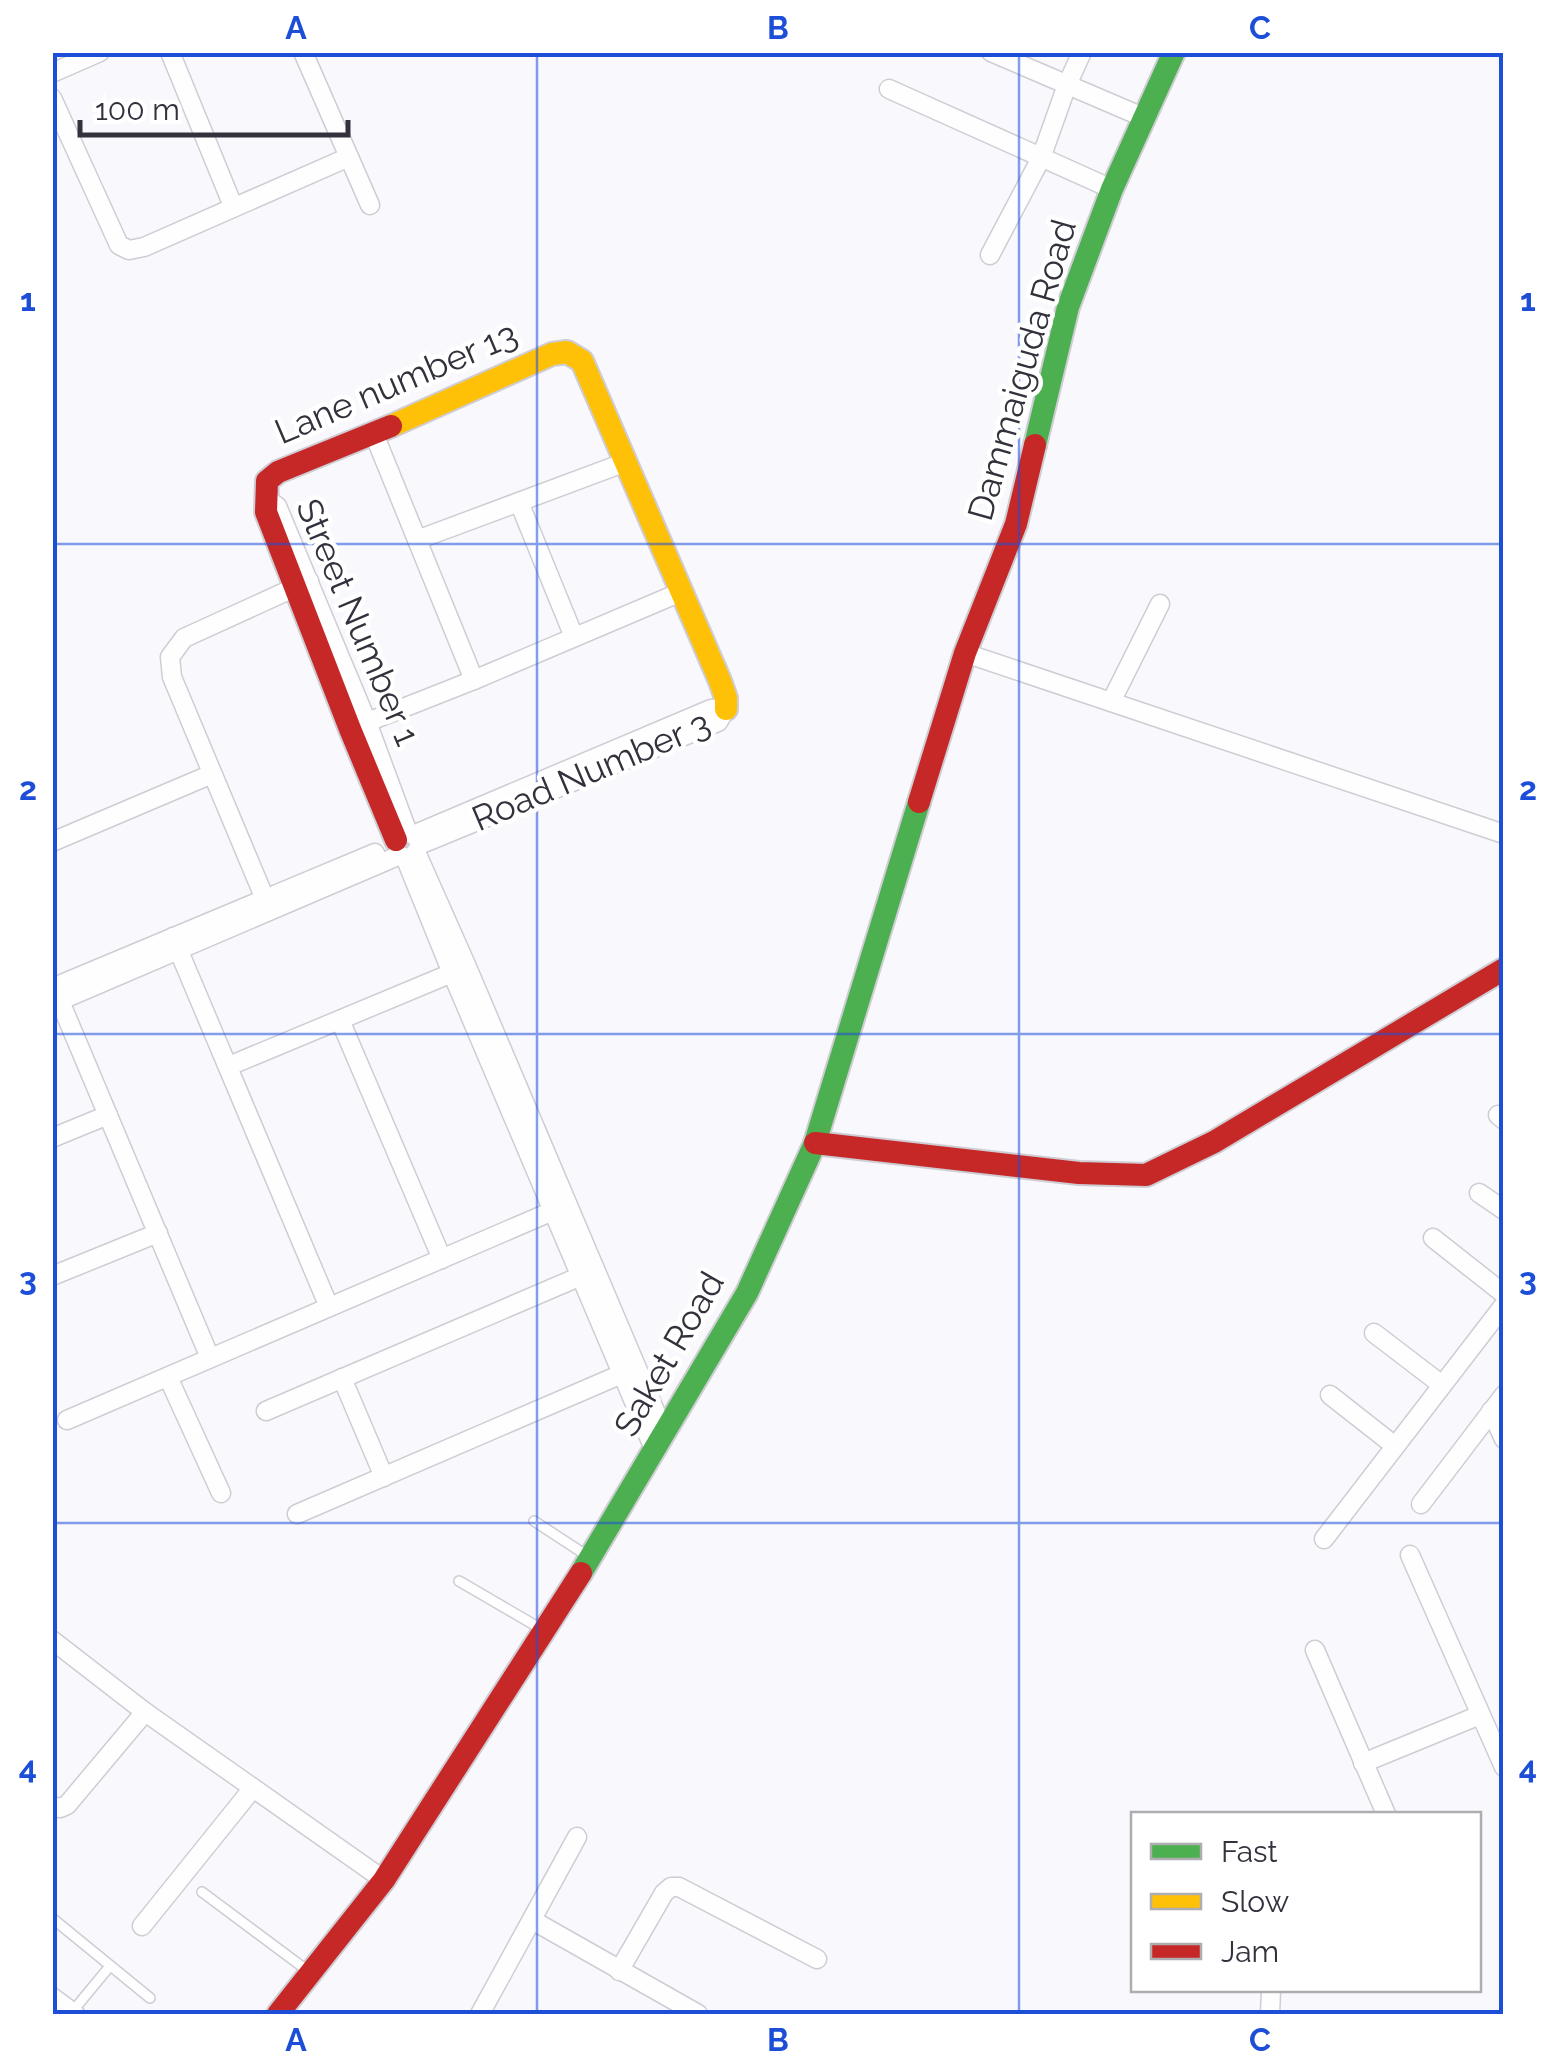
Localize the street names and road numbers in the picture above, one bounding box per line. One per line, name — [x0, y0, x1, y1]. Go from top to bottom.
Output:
street label: Dammaiguda Road — [959, 215, 1084, 525]
street label: Lane number 13 — [269, 313, 523, 452]
street label: Street Number 1 — [288, 493, 429, 751]
street label: Road Number 3 — [466, 702, 716, 839]
street label: Saket Road — [605, 1264, 732, 1443]

